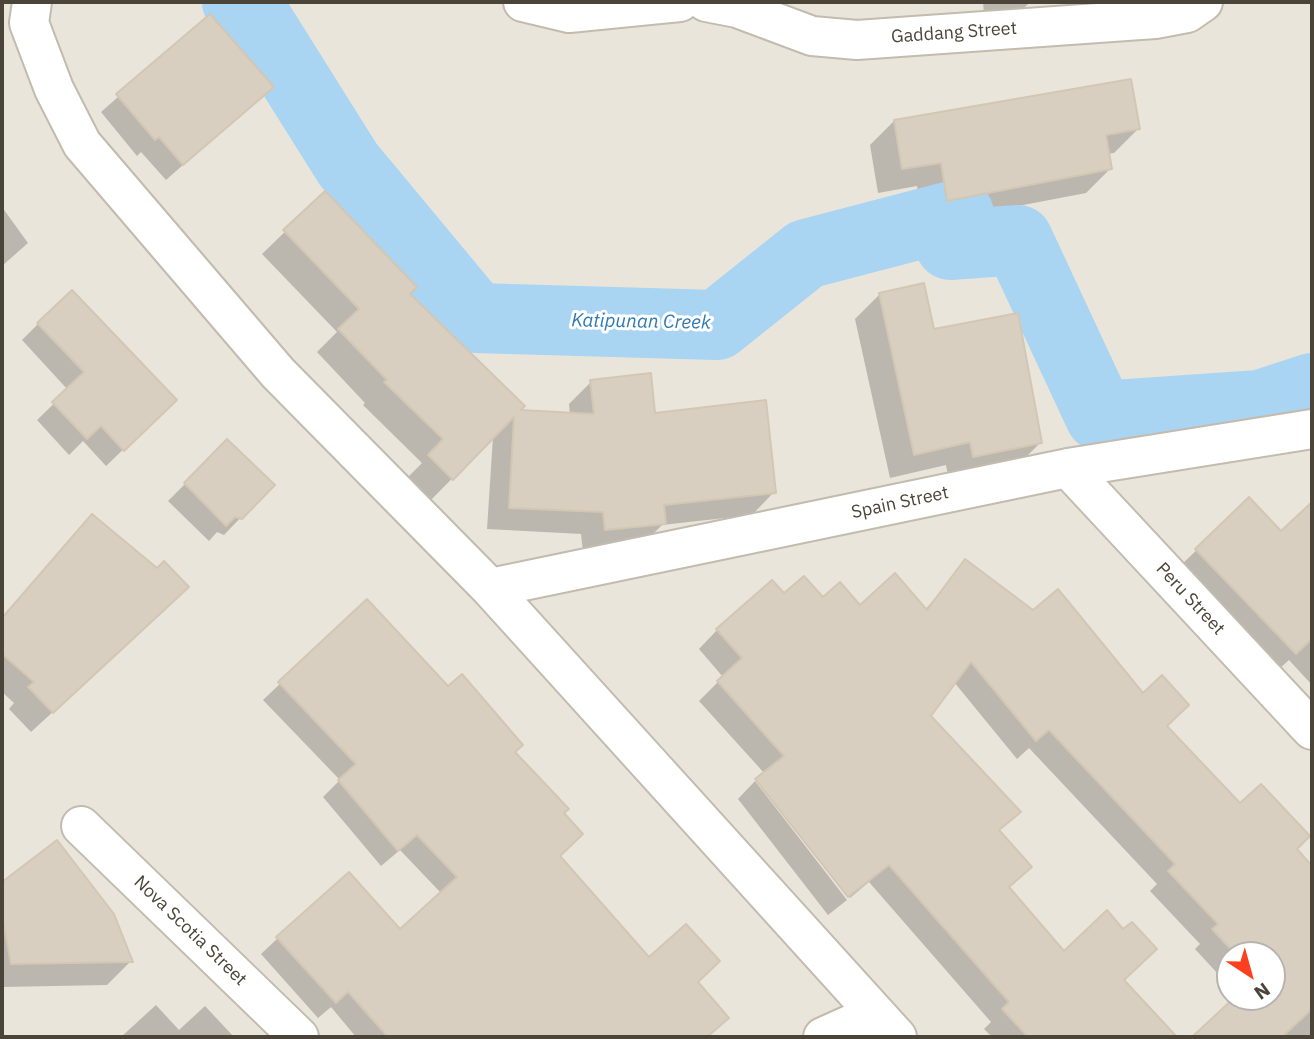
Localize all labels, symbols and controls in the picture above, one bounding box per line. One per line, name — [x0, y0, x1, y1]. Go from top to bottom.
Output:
street label: Gaddang Street — [890, 18, 1018, 48]
water label: Katipunan Creek — [571, 309, 711, 335]
street label: Spain Street — [849, 482, 951, 524]
street label: Peru Street — [1151, 558, 1229, 640]
street label: Nova Scotia Street — [129, 872, 251, 990]
north arrow — [1216, 941, 1286, 1011]
text: N — [1250, 978, 1275, 1005]

